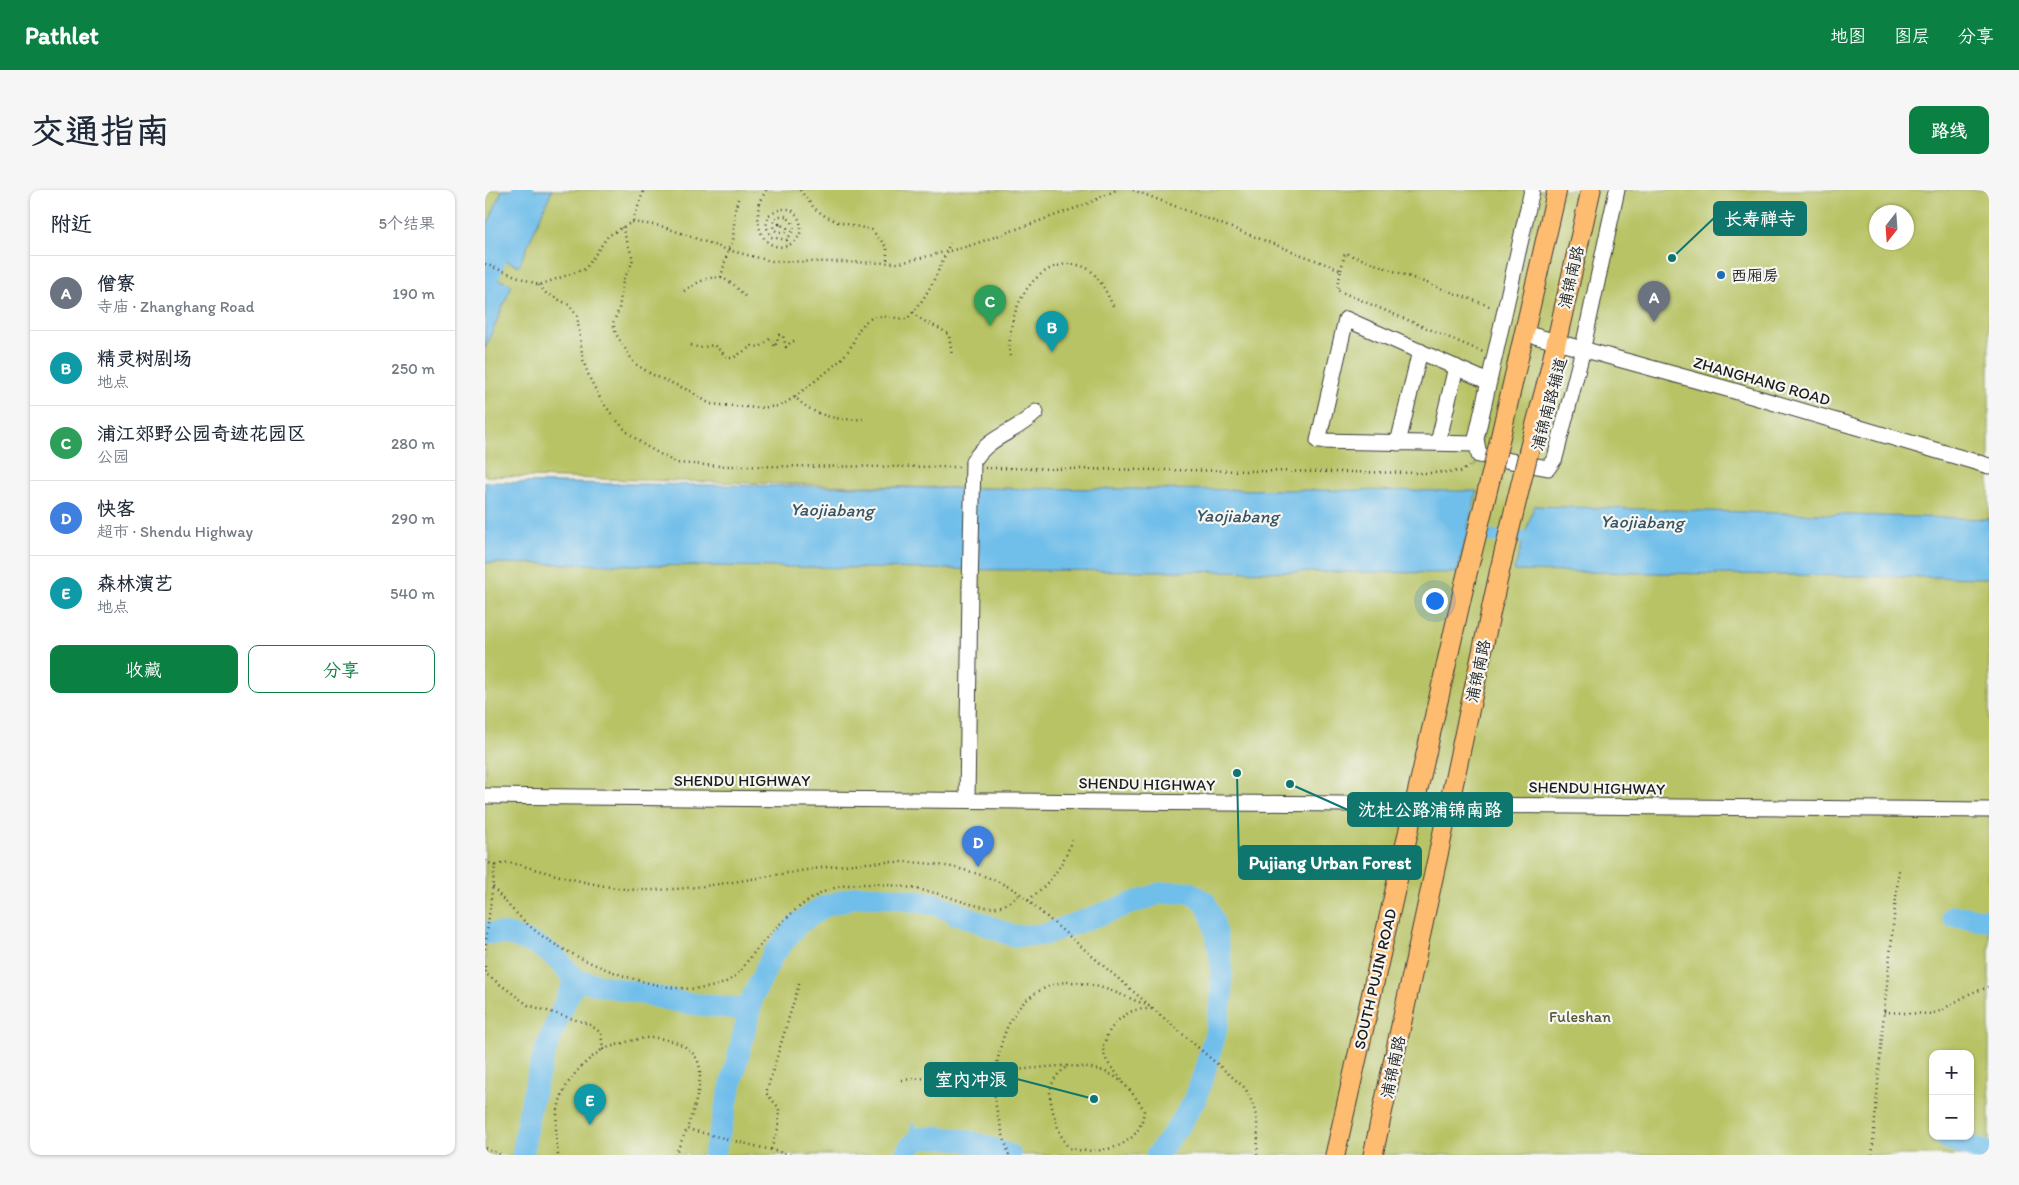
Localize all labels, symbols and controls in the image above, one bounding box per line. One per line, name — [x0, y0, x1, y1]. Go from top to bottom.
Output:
text: Pathlet — [25, 21, 99, 50]
text: 地图 — [1830, 25, 1866, 47]
text: 图层 — [1894, 25, 1930, 47]
text: 分享 — [1958, 25, 1994, 47]
button: 路线 — [1909, 106, 1989, 154]
text: 交通指南 — [30, 110, 170, 152]
callout: 长寿禅寺 — [1714, 202, 1806, 235]
north arrow — [1869, 205, 1914, 250]
text: 长寿禅寺 — [1724, 208, 1796, 230]
text: 附近 — [50, 211, 92, 236]
text: 5个结果 — [379, 214, 435, 233]
street label: 浦锦南路 — [1555, 244, 1587, 310]
place label: 西厢房 — [1731, 266, 1779, 285]
marker: 西厢房 — [1715, 269, 1727, 281]
text: 僧寮 — [97, 272, 135, 295]
pin: A — [1638, 281, 1670, 322]
text: A — [61, 284, 71, 303]
text: 190 m — [392, 284, 435, 303]
pin: C — [974, 285, 1006, 326]
text: 寺庙 · Zhanghang Road — [97, 297, 255, 316]
pin: B — [1036, 311, 1068, 352]
text: 精灵树剧场 — [97, 347, 192, 370]
street label: ZHANGHANG ROAD — [1691, 352, 1833, 410]
street label: 浦锦南路辅道 — [1527, 355, 1571, 453]
text: B — [61, 359, 71, 378]
text: 250 m — [391, 359, 435, 378]
text: 地点 — [97, 372, 129, 391]
text: 浦江郊野公园奇迹花园区 — [97, 422, 306, 445]
text: C — [61, 434, 71, 453]
text: 280 m — [391, 434, 435, 453]
text: 公园 — [97, 447, 129, 466]
text: 快客 — [97, 497, 135, 520]
water label: Yaojiabang — [790, 498, 877, 522]
water label: Yaojiabang — [1195, 504, 1282, 528]
text: D — [61, 509, 71, 528]
text: 290 m — [391, 509, 435, 528]
water label: Yaojiabang — [1600, 510, 1687, 534]
text: 超市 · Shendu Highway — [97, 522, 253, 541]
text: 森林演艺 — [97, 572, 173, 595]
text: E — [62, 584, 70, 603]
text: 540 m — [390, 584, 435, 603]
your location — [1422, 588, 1448, 614]
text: 地点 — [97, 597, 129, 616]
street label: 浦锦南路 — [1462, 638, 1494, 704]
button: 收藏 — [50, 645, 238, 693]
button: 分享 — [248, 645, 435, 693]
street label: SHENDU HIGHWAY — [674, 771, 810, 790]
street label: SHENDU HIGHWAY — [1079, 773, 1215, 795]
street label: SHENDU HIGHWAY — [1529, 777, 1665, 799]
callout: 沈杜公路浦锦南路 — [1348, 793, 1512, 826]
text: 沈杜公路浦锦南路 — [1358, 799, 1502, 821]
pin: D — [962, 826, 994, 867]
callout: Pujiang Urban Forest — [1239, 846, 1421, 879]
text: Pujiang Urban Forest — [1249, 852, 1412, 874]
street label: SOUTH PUJIN ROAD — [1350, 907, 1400, 1051]
park label: Fuleshan — [1549, 1007, 1611, 1026]
street label: 浦锦南路 — [1377, 1034, 1409, 1100]
map controls — [1929, 1050, 1974, 1140]
button: + — [1929, 1050, 1974, 1095]
callout: 室内冲浪 — [925, 1063, 1017, 1096]
text: 室内冲浪 — [935, 1069, 1007, 1091]
pin: E — [574, 1084, 606, 1125]
button: − — [1929, 1095, 1974, 1140]

